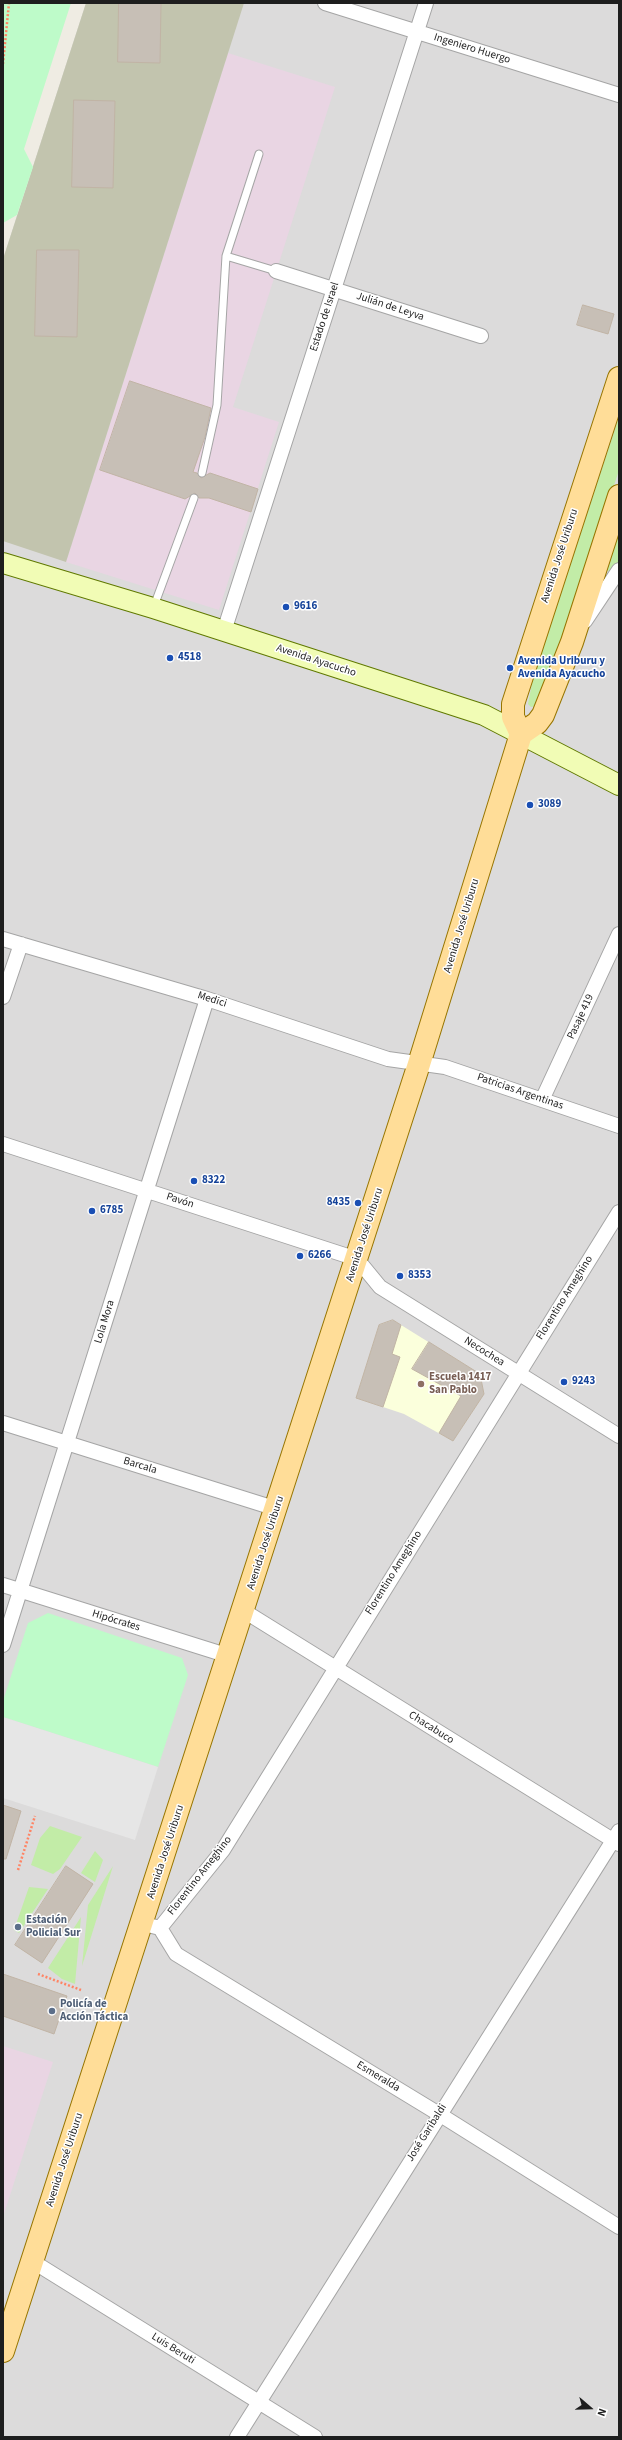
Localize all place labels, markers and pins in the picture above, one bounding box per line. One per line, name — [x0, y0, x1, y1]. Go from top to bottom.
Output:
place label: 9616 — [294, 600, 317, 614]
marker: 9616 — [281, 602, 291, 612]
place label: 4518 — [178, 651, 201, 665]
marker: 4518 — [165, 653, 175, 663]
place label: Avenida Uriburu y Avenida Ayacucho — [518, 655, 605, 681]
marker: Avenida Uriburu y Avenida Ayacucho — [505, 663, 515, 673]
place label: 3089 — [538, 798, 561, 812]
marker: 3089 — [525, 800, 535, 810]
place label: 8322 — [202, 1174, 225, 1188]
marker: 8322 — [189, 1176, 199, 1186]
place label: 8435 — [327, 1196, 350, 1210]
marker: 8435 — [353, 1198, 363, 1208]
place label: 6785 — [100, 1204, 123, 1218]
marker: 6785 — [87, 1206, 97, 1216]
place label: 6266 — [308, 1249, 331, 1263]
marker: 6266 — [295, 1251, 305, 1261]
place label: 8353 — [408, 1269, 431, 1283]
marker: 8353 — [395, 1271, 405, 1281]
place label: Escuela 1417 San Pablo — [429, 1371, 491, 1397]
place label: 9243 — [572, 1375, 595, 1389]
marker: 9243 — [559, 1377, 569, 1387]
marker: Escuela 1417 San Pablo — [416, 1379, 426, 1389]
place label: Estación Policial Sur — [26, 1914, 81, 1940]
marker: Estación Policial Sur — [13, 1922, 23, 1932]
place label: Policía de Acción Táctica — [60, 1998, 128, 2024]
marker: Policía de Acción Táctica — [47, 2006, 57, 2016]

